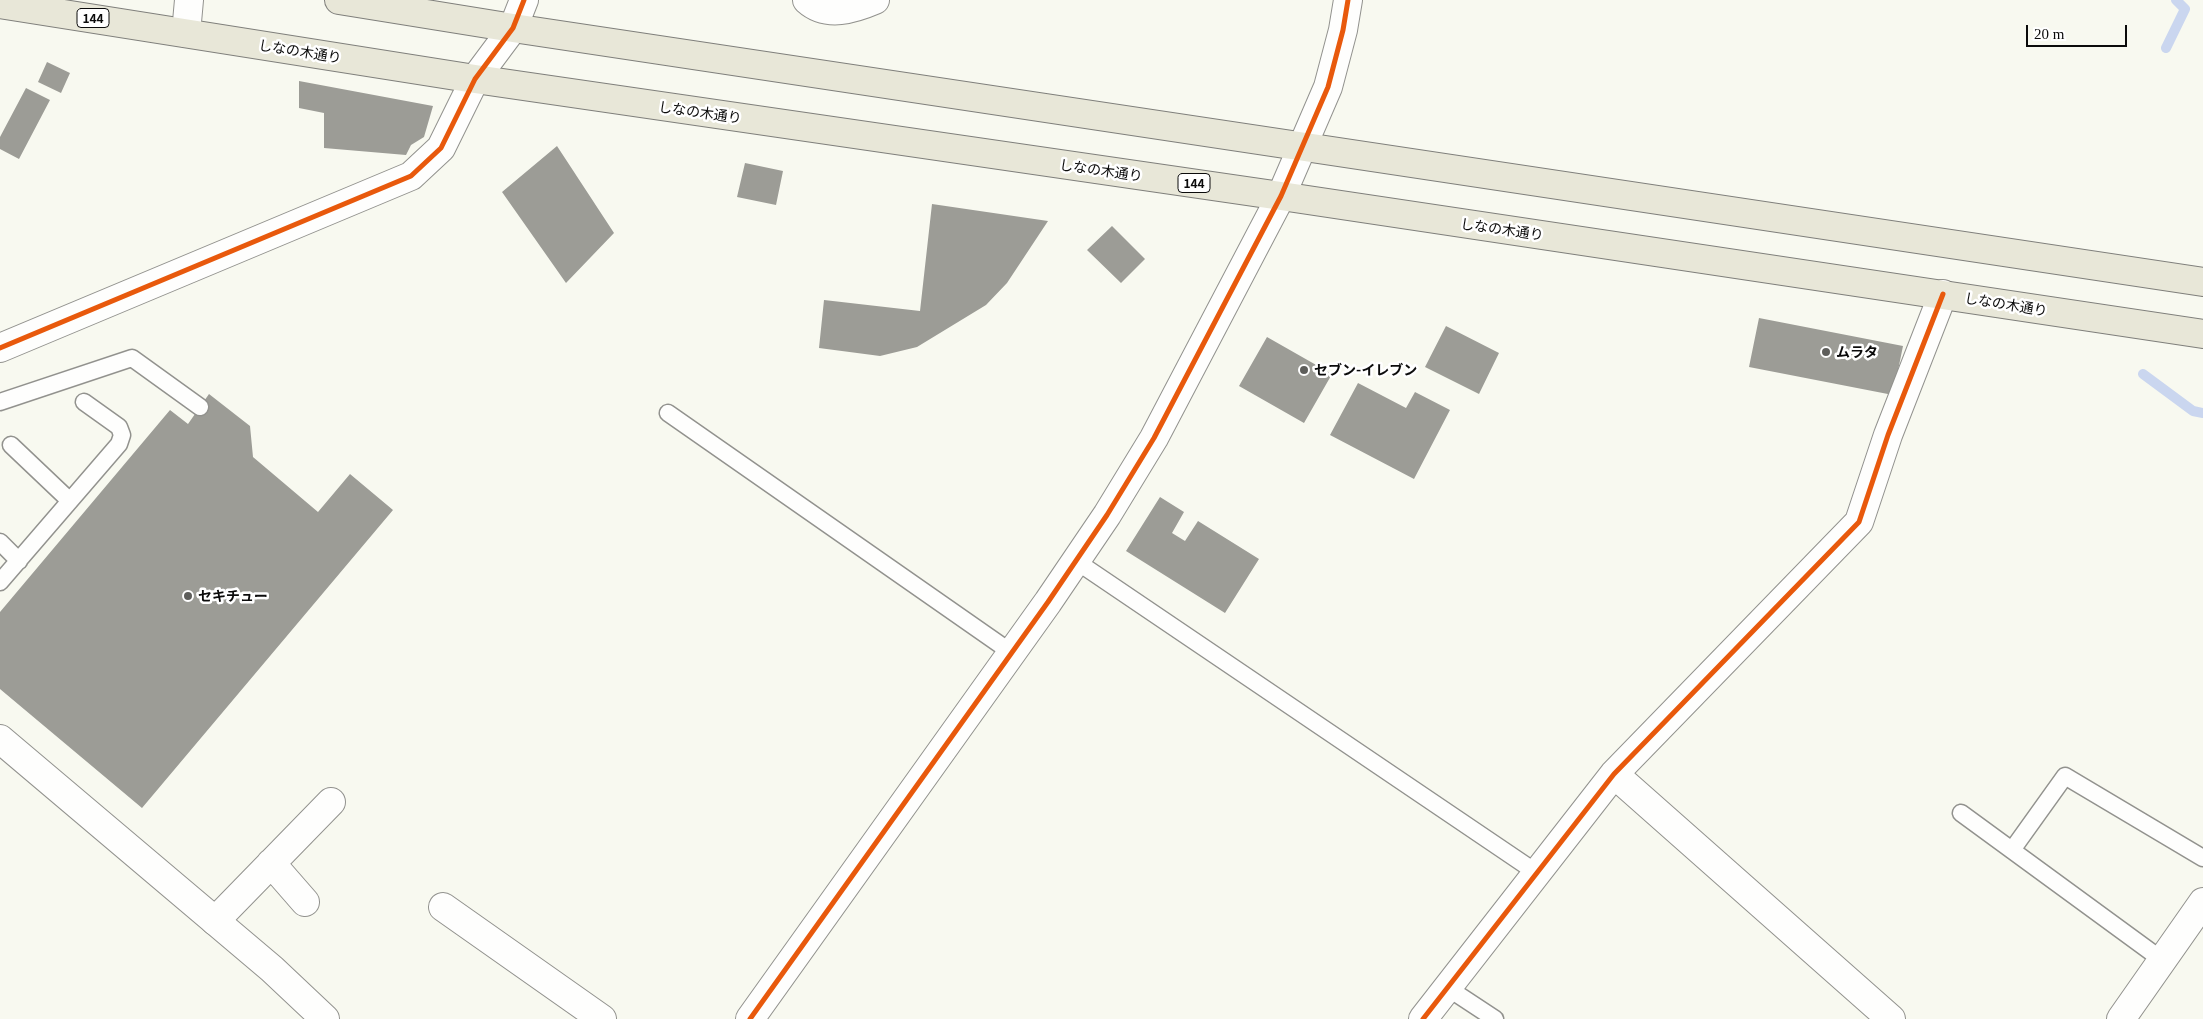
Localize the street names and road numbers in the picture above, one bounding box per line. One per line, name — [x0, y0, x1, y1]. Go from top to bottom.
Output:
road number: 144 — [77, 8, 109, 28]
street label: しなの木通り — [257, 36, 343, 66]
street label: しなの木通り — [657, 98, 743, 126]
street label: しなの木通り — [1058, 156, 1144, 184]
road number: 144 — [1178, 174, 1210, 192]
street label: しなの木通り — [1459, 215, 1545, 243]
street label: しなの木通り — [1963, 289, 2049, 319]

